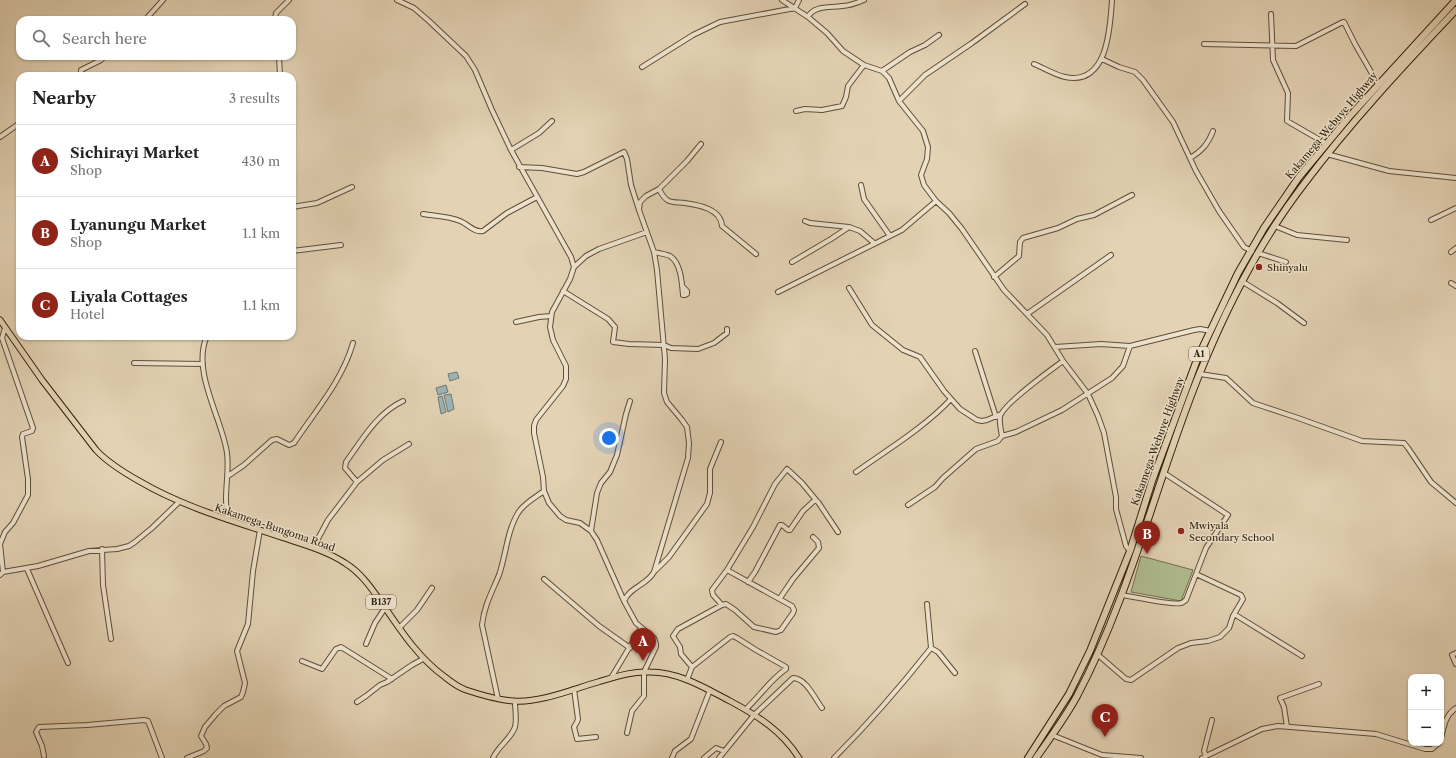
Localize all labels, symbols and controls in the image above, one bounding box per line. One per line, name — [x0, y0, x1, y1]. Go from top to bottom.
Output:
search box — [16, 16, 296, 60]
icon: search — [30, 27, 52, 49]
text: Search here — [62, 29, 147, 48]
street label: Kakamega-Webuye Highway — [1283, 69, 1380, 182]
text: Nearby — [32, 88, 96, 108]
text: 3 results — [229, 90, 280, 106]
text: Sichirayi Market — [70, 143, 199, 162]
text: A — [40, 153, 50, 169]
text: 430 m — [242, 153, 280, 169]
text: Shop — [70, 162, 102, 178]
text: Lyanungu Market — [70, 215, 206, 234]
text: B — [40, 225, 50, 241]
text: 1.1 km — [243, 225, 280, 241]
text: Shop — [70, 234, 102, 250]
place label: Shinyalu — [1267, 261, 1308, 274]
marker: Shinyalu — [1254, 262, 1264, 272]
text: Liyala Cottages — [70, 287, 188, 306]
text: C — [40, 297, 50, 313]
text: 1.1 km — [243, 297, 280, 313]
text: Hotel — [70, 306, 105, 322]
road number: A1 — [1189, 347, 1209, 361]
street label: Kakamega-Webuye Highway — [1128, 375, 1187, 507]
your location — [599, 428, 619, 448]
street label: Kakamega-Bungoma Road — [213, 501, 337, 554]
place label: Mwiyala Secondary School — [1189, 519, 1274, 544]
pin: B — [1134, 521, 1160, 554]
marker: Mwiyala Secondary School — [1176, 526, 1186, 536]
road number: B137 — [366, 595, 396, 609]
pin: A — [630, 628, 656, 661]
map controls — [1408, 674, 1444, 746]
button: + — [1408, 674, 1444, 710]
pin: C — [1092, 704, 1118, 737]
button: − — [1408, 710, 1444, 746]

